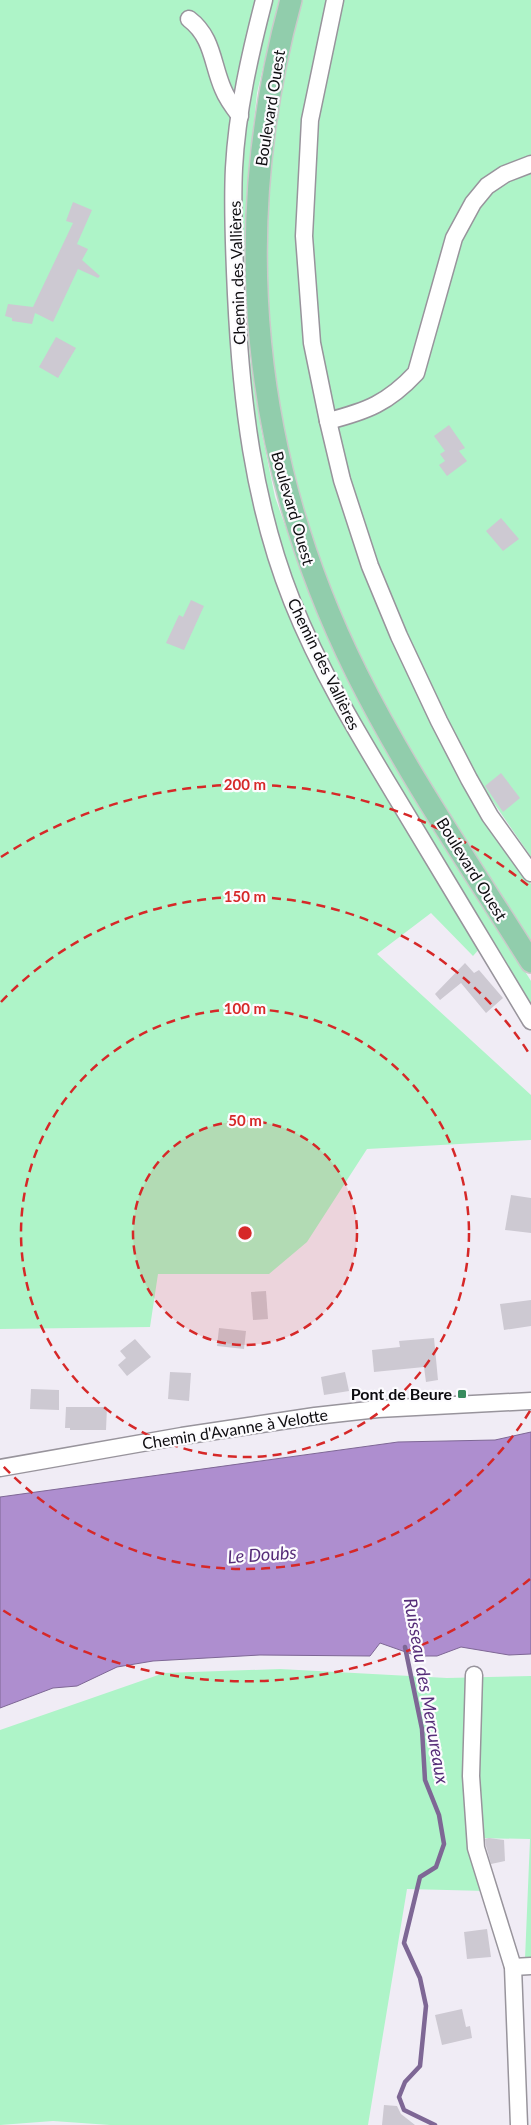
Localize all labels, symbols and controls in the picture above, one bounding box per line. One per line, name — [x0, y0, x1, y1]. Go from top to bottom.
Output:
street label: Boulevard Ouest — [251, 48, 288, 167]
street label: Chemin des Vallières — [224, 201, 249, 345]
street label: Boulevard Ouest — [268, 449, 319, 567]
street label: Chemin des Vallières — [284, 595, 365, 733]
text: 200 m — [224, 775, 266, 793]
street label: Boulevard Ouest — [433, 814, 512, 924]
text: 150 m — [224, 887, 266, 905]
text: 100 m — [224, 999, 266, 1017]
text: 50 m — [228, 1111, 262, 1129]
centre of rings — [236, 1224, 254, 1242]
place label: Pont de Beure — [351, 1384, 452, 1403]
marker: Pont de Beure — [456, 1388, 468, 1400]
street label: Chemin d'Avanne à Velotte — [141, 1404, 329, 1453]
water label: Le Doubs — [227, 1541, 297, 1567]
water label: Ruisseau des Mercureaux — [400, 1596, 454, 1786]

